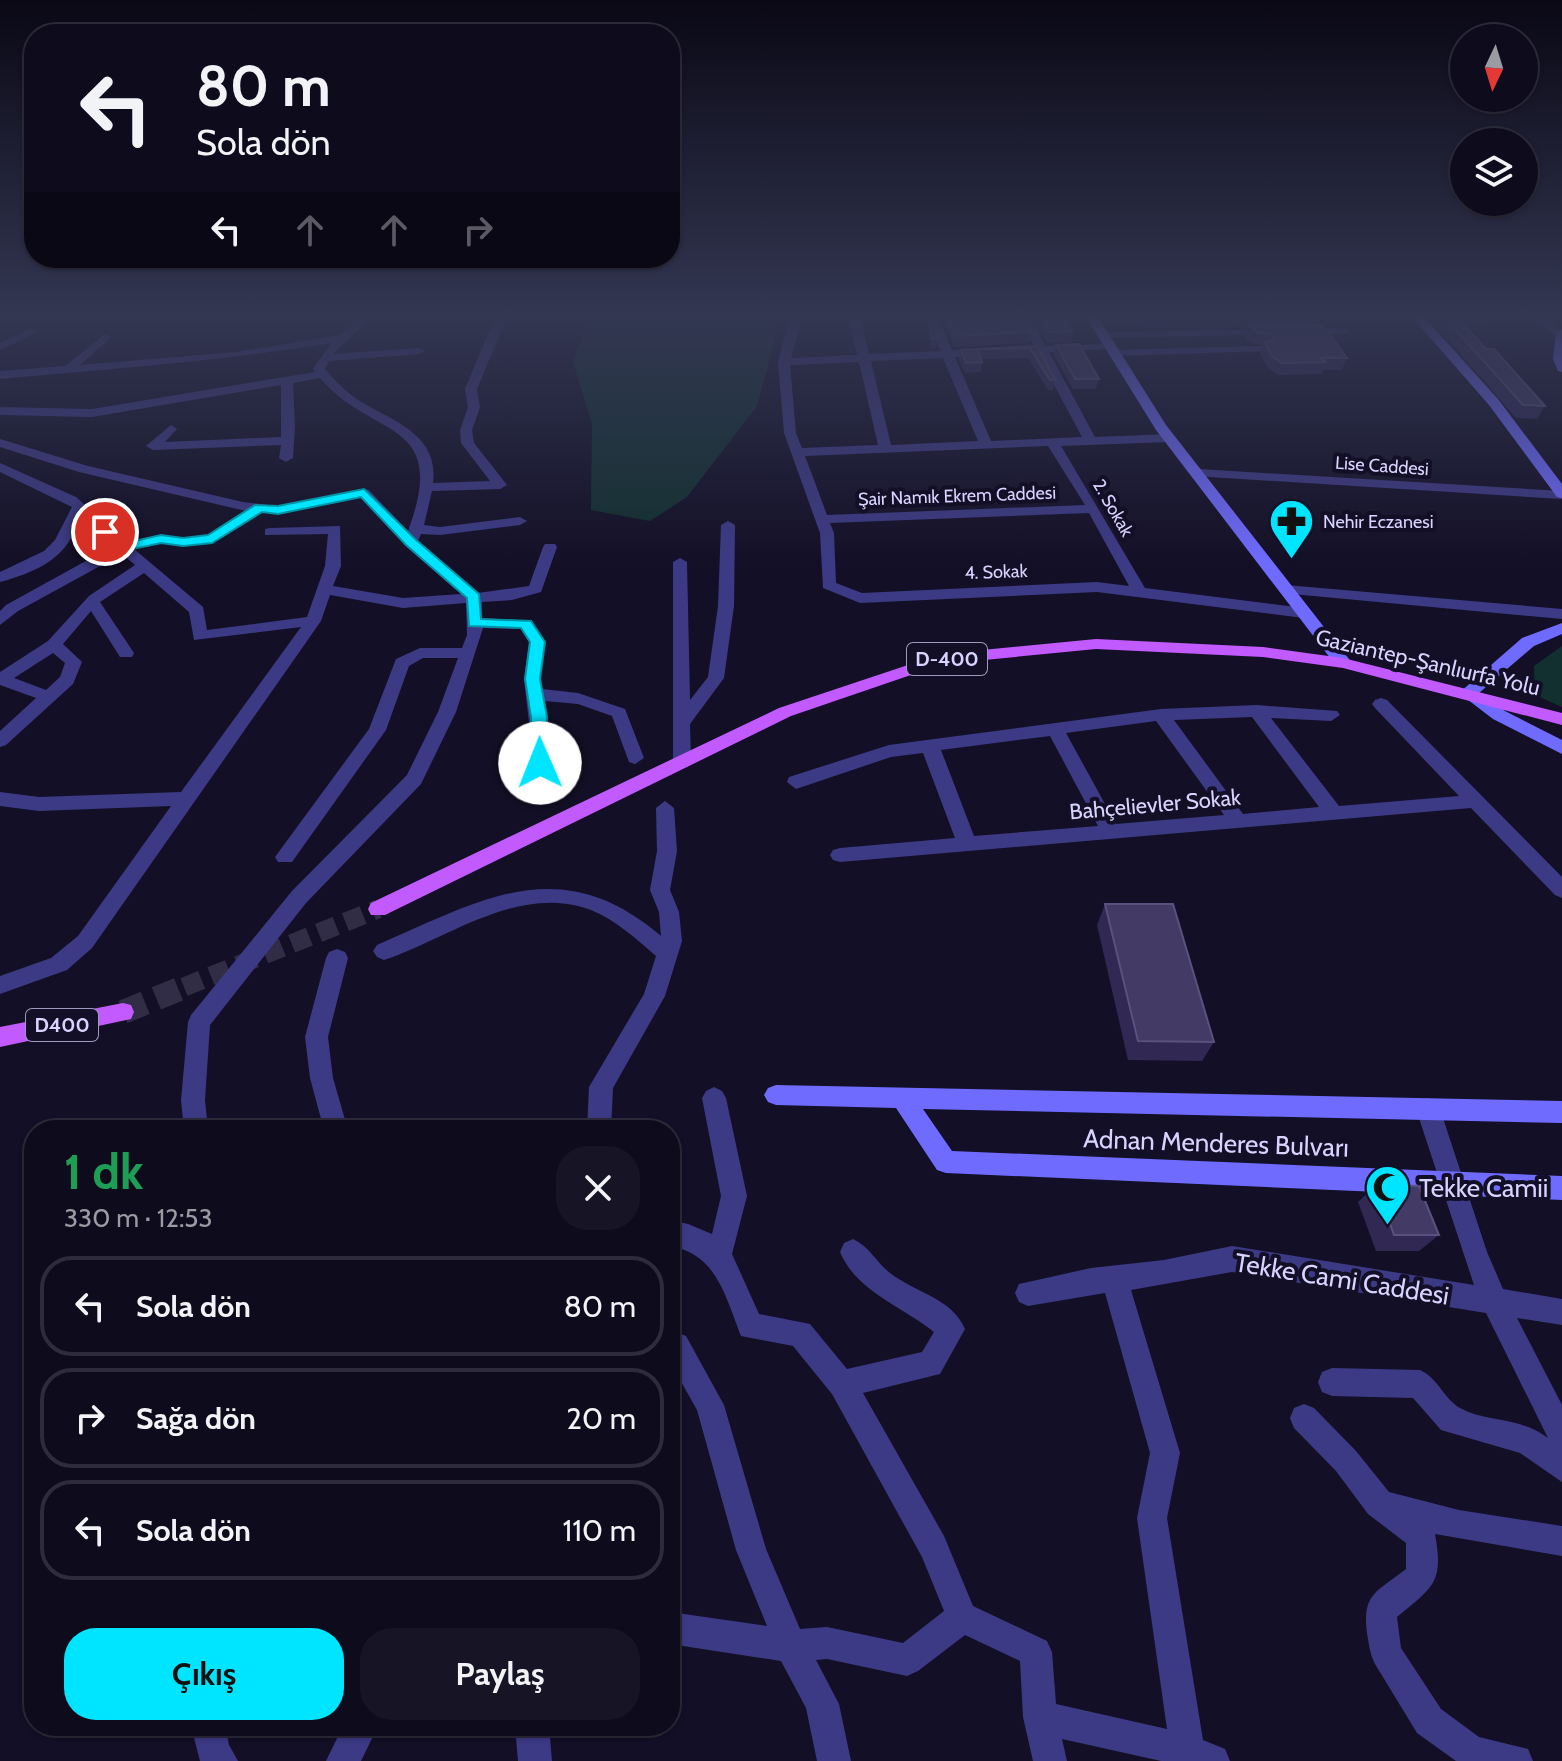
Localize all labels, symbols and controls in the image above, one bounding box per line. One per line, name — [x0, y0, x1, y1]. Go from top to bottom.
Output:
north arrow — [1450, 24, 1538, 112]
map controls — [1450, 24, 1538, 216]
text: 80 m — [196, 52, 331, 120]
icon: left — [64, 56, 168, 160]
text: Sola dön — [196, 120, 331, 164]
button: layers — [1450, 128, 1538, 216]
icon: left — [204, 208, 248, 252]
icon: ahead — [288, 208, 332, 252]
icon: ahead — [372, 208, 416, 252]
icon: right — [456, 208, 500, 252]
street label: Lise Caddesi — [1334, 452, 1430, 480]
street label: 2. Sokak — [1088, 476, 1139, 541]
street label: Şair Namık Ekrem Caddesi — [858, 482, 1056, 510]
pin — [71, 498, 139, 566]
pharmacy icon: Nehir Eczanesi — [1268, 498, 1316, 561]
icon: arrive — [83, 510, 127, 554]
place label: Nehir Eczanesi — [1323, 511, 1433, 533]
street label: 4. Sokak — [964, 560, 1029, 584]
street label: Gaziantep-Şanlıurfa Yolu — [1313, 624, 1543, 701]
road number: D-400 — [907, 643, 987, 675]
position arrow — [498, 721, 582, 805]
street label: Bahçelievler Sokak — [1068, 784, 1242, 825]
road number: D400 — [26, 1009, 98, 1041]
street label: Adnan Menderes Bulvarı — [1083, 1122, 1349, 1164]
text: 1 dk — [64, 1143, 143, 1201]
button: close — [556, 1146, 640, 1230]
mosque icon: Tekke Camii — [1364, 1164, 1412, 1227]
place label: Tekke Camii — [1419, 1172, 1548, 1204]
text: 330 m · 12:53 — [64, 1202, 212, 1234]
street label: Tekke Cami Caddesi — [1233, 1246, 1451, 1312]
icon: left — [68, 1284, 112, 1328]
text: Sola dön — [136, 1288, 251, 1325]
text: 80 m — [564, 1288, 636, 1325]
icon: right — [68, 1396, 112, 1440]
text: Sağa dön — [136, 1400, 256, 1437]
text: 20 m — [566, 1400, 636, 1437]
icon: left — [68, 1508, 112, 1552]
text: Sola dön — [136, 1512, 251, 1549]
text: 110 m — [562, 1512, 636, 1549]
button: Çıkış — [64, 1628, 344, 1720]
button: Paylaş — [360, 1628, 640, 1720]

